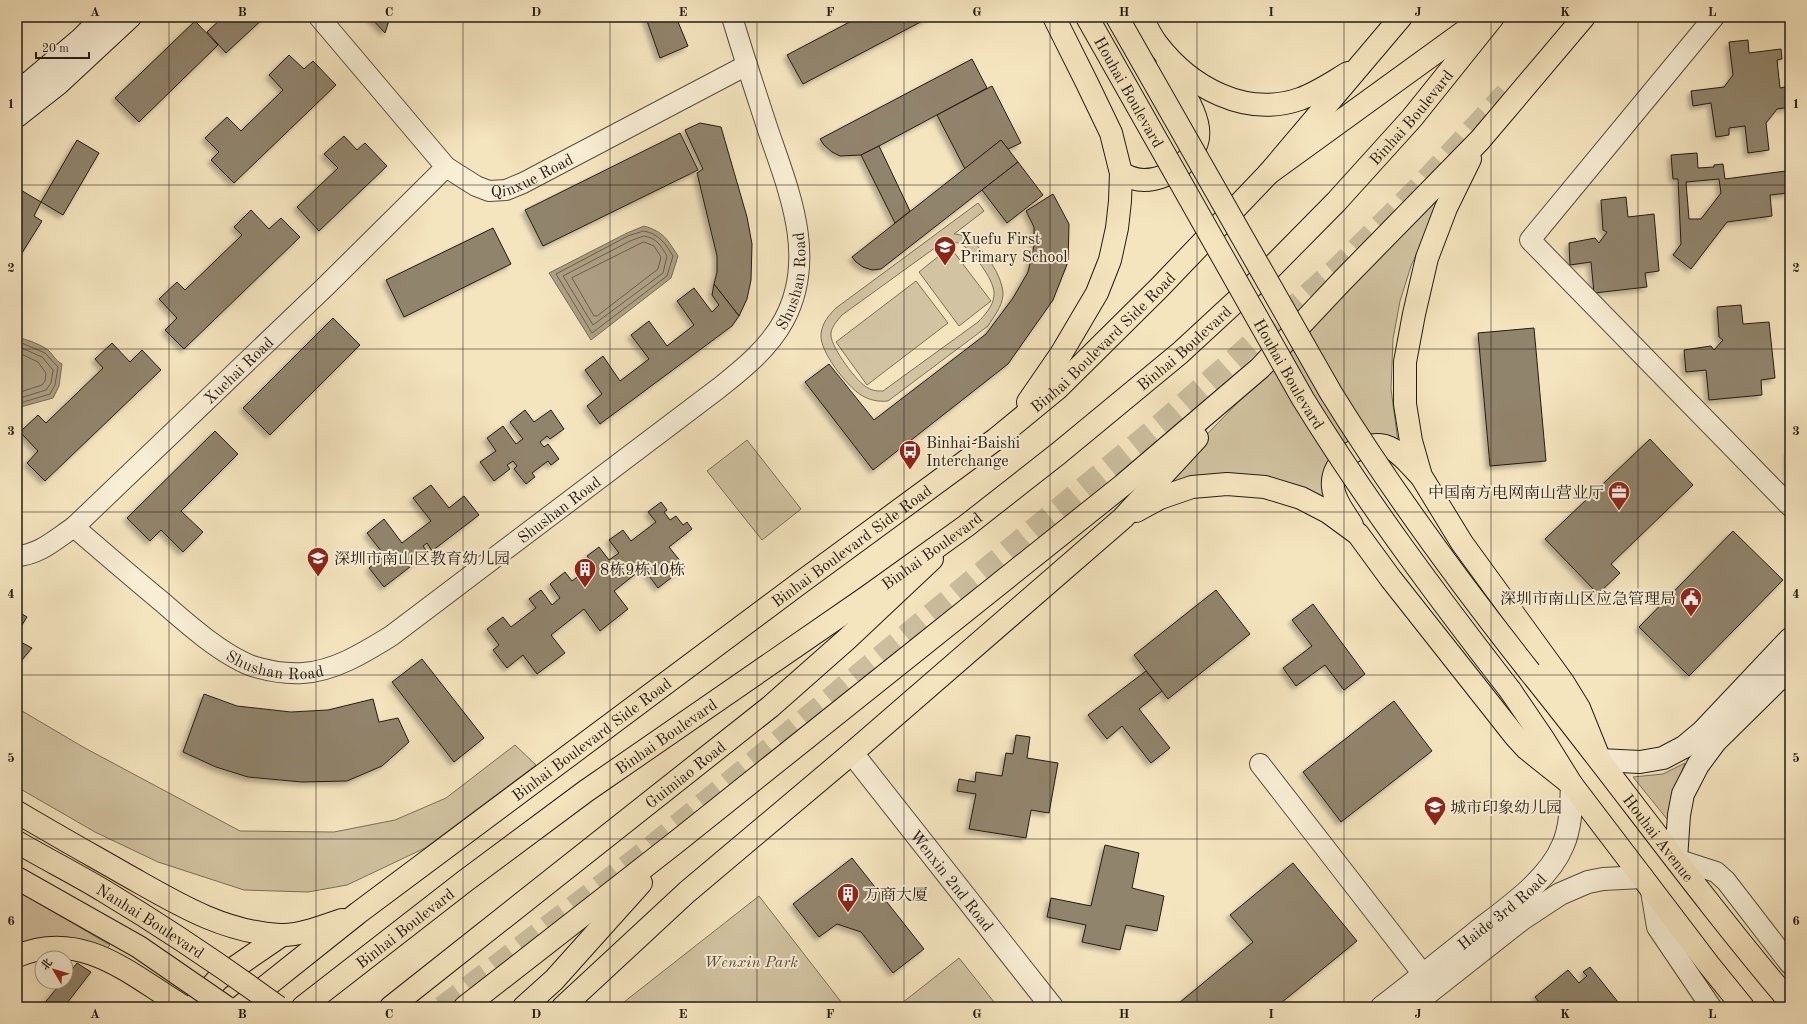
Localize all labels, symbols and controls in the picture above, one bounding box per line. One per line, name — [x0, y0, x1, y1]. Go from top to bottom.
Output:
text: A — [90, 6, 100, 19]
text: B — [237, 6, 247, 19]
text: C — [385, 6, 393, 19]
text: D — [531, 6, 541, 19]
text: E — [679, 6, 688, 19]
text: F — [826, 6, 835, 19]
text: G — [972, 6, 982, 19]
text: H — [1119, 6, 1130, 19]
text: I — [1268, 6, 1274, 19]
text: J — [1414, 6, 1422, 19]
text: K — [1560, 6, 1570, 19]
text: L — [1708, 6, 1717, 19]
scale bar — [36, 34, 89, 60]
street label: Houhai Boulevard — [1090, 35, 1165, 151]
text: 20 m — [42, 43, 69, 55]
street label: Binhai Boulevard — [1367, 68, 1457, 169]
text: 1 — [7, 98, 15, 111]
text: 1 — [1792, 98, 1800, 111]
street label: Qinxue Road — [490, 152, 576, 201]
street label: Shushan Road — [774, 231, 809, 333]
place label: Xuefu First Primary School — [960, 232, 1068, 266]
school or university icon: Xuefu First Primary School — [932, 234, 958, 267]
text: 2 — [7, 262, 15, 275]
text: 2 — [1792, 262, 1800, 275]
street label: Binhai Boulevard Side Road — [1029, 270, 1179, 417]
street label: Binhai Boulevard — [1135, 304, 1235, 395]
street label: Houhai Boulevard — [1249, 317, 1326, 433]
street label: Xuehai Road — [202, 335, 277, 408]
text: 3 — [7, 425, 15, 438]
text: 3 — [1792, 425, 1800, 438]
place label: Binhai-Baishi Interchange — [926, 436, 1020, 470]
bus stop icon: Binhai-Baishi Interchange — [897, 438, 923, 471]
street label: Shushan Road — [515, 474, 604, 547]
office icon: 中国南方电网南山营业厅 — [1606, 479, 1632, 512]
street label: Binhai Boulevard Side Road — [767, 480, 935, 610]
place label: 中国南方电网南山营业厅 — [1428, 484, 1604, 502]
street label: Binhai Boulevard — [878, 507, 986, 593]
school or university icon: 深圳市南山区教育幼儿园 — [305, 545, 331, 578]
place label: 深圳市南山区教育幼儿园 — [334, 550, 510, 568]
building icon: 8栋9栋10栋 — [572, 556, 598, 589]
place label: 8栋9栋10栋 — [600, 561, 685, 579]
public building icon: 深圳市南山区应急管理局 — [1678, 585, 1704, 618]
text: 4 — [7, 588, 15, 601]
text: 4 — [1792, 588, 1800, 601]
place label: 深圳市南山区应急管理局 — [1500, 590, 1676, 608]
street label: Shushan Road — [223, 648, 325, 683]
street label: Binhai Boulevard Side Road — [510, 676, 675, 805]
street label: Binhai Boulevard — [613, 697, 721, 778]
street label: Guimiao Road — [643, 739, 729, 812]
text: 5 — [7, 752, 15, 765]
text: 5 — [1792, 752, 1800, 765]
street label: Houhai Avenue — [1619, 792, 1696, 886]
school or university icon: 城市印象幼儿园 — [1422, 794, 1448, 827]
place label: 城市印象幼儿园 — [1450, 799, 1562, 817]
street label: Wenxin 2nd Road — [906, 828, 995, 935]
street label: Haide 3rd Road — [1455, 872, 1550, 954]
building icon: 万商大厦 — [835, 881, 861, 914]
street label: Nanhai Boulevard — [93, 882, 206, 962]
street label: Binhai Boulevard — [354, 886, 458, 972]
place label: 万商大厦 — [864, 886, 928, 904]
text: 6 — [7, 915, 15, 928]
text: 6 — [1792, 915, 1800, 928]
north arrow — [34, 950, 74, 990]
park label: Wenxin Park — [704, 955, 798, 971]
text: 北 — [39, 956, 55, 972]
text: A — [90, 1008, 100, 1021]
text: B — [237, 1008, 247, 1021]
text: C — [385, 1008, 393, 1021]
text: D — [531, 1008, 541, 1021]
text: E — [679, 1008, 688, 1021]
text: F — [826, 1008, 835, 1021]
text: G — [972, 1008, 982, 1021]
text: H — [1119, 1008, 1130, 1021]
text: I — [1268, 1008, 1274, 1021]
text: J — [1414, 1008, 1422, 1021]
text: K — [1560, 1008, 1570, 1021]
text: L — [1708, 1008, 1717, 1021]

